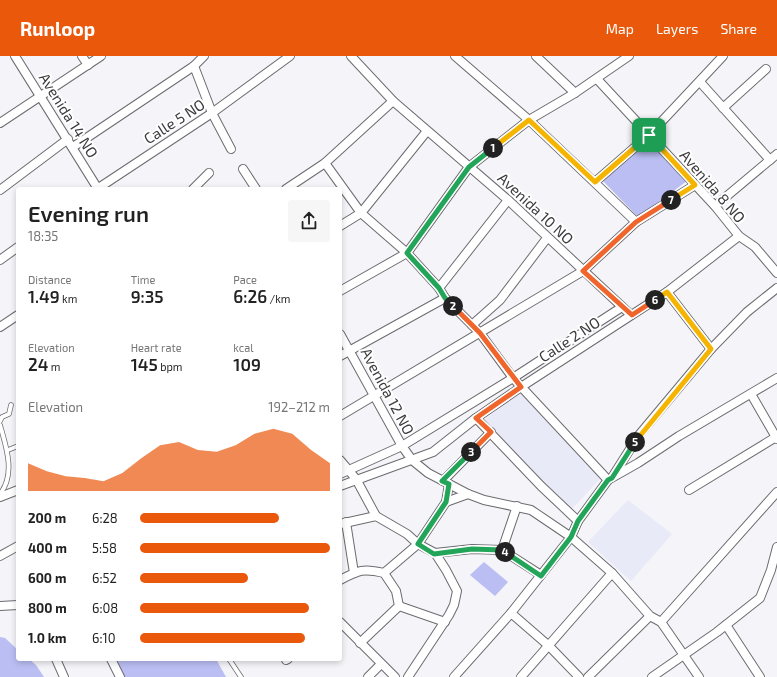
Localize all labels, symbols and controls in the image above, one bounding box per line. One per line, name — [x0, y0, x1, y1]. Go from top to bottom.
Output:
text: Runloop — [20, 17, 95, 40]
text: Map — [606, 20, 634, 37]
text: Layers — [656, 20, 698, 37]
text: Share — [720, 20, 757, 37]
street label: Avenida 14 NO — [36, 69, 102, 161]
street label: Calle 5 NO — [140, 95, 208, 147]
pin — [632, 118, 666, 152]
icon: arrive — [638, 124, 660, 146]
pin: 1 — [483, 138, 503, 158]
text: 1 — [491, 141, 495, 154]
street label: Avenida 8 NO — [676, 146, 750, 226]
street label: Avenida 10 NO — [495, 169, 577, 247]
pin: 7 — [661, 190, 681, 210]
text: 7 — [668, 193, 674, 206]
text: Evening run — [28, 200, 149, 226]
button: share — [288, 200, 330, 242]
text: 18:35 — [28, 228, 58, 244]
text: Distance — [28, 273, 71, 286]
text: Time — [131, 273, 155, 286]
text: Pace — [233, 273, 257, 286]
text: 1.49 — [28, 286, 60, 306]
text: 9:35 — [131, 286, 164, 306]
text: 6:26 — [233, 286, 267, 306]
pin: 6 — [645, 290, 665, 310]
text: km — [60, 292, 77, 305]
text: /km — [267, 292, 290, 305]
text: 6 — [652, 293, 658, 306]
pin: 2 — [443, 296, 463, 316]
text: 2 — [450, 299, 456, 312]
street label: Calle 2 NO — [535, 313, 603, 365]
text: Elevation — [28, 341, 75, 354]
text: Heart rate — [131, 341, 182, 354]
text: kcal — [233, 341, 253, 354]
street label: Avenida 12 NO — [358, 344, 418, 438]
text: 24 — [28, 354, 48, 374]
text: 145 — [131, 354, 158, 374]
text: 109 — [233, 354, 261, 374]
text: m — [48, 360, 61, 373]
text: bpm — [158, 360, 182, 373]
text: Elevation — [28, 399, 83, 415]
text: 192–212 m — [268, 399, 330, 415]
pin: 5 — [625, 432, 645, 452]
text: 5 — [632, 435, 638, 448]
pin: 3 — [461, 442, 481, 462]
text: 3 — [468, 445, 474, 458]
text: 200 m — [28, 510, 66, 526]
text: 6:28 — [92, 510, 118, 526]
text: 400 m — [28, 540, 67, 556]
text: 5:58 — [92, 540, 117, 556]
pin: 4 — [495, 542, 515, 562]
text: 4 — [501, 545, 509, 558]
text: 600 m — [28, 570, 66, 586]
text: 6:52 — [92, 570, 117, 586]
text: 800 m — [28, 600, 67, 616]
text: 6:08 — [92, 600, 118, 616]
text: 1.0 km — [28, 630, 67, 646]
text: 6:10 — [92, 630, 116, 646]

